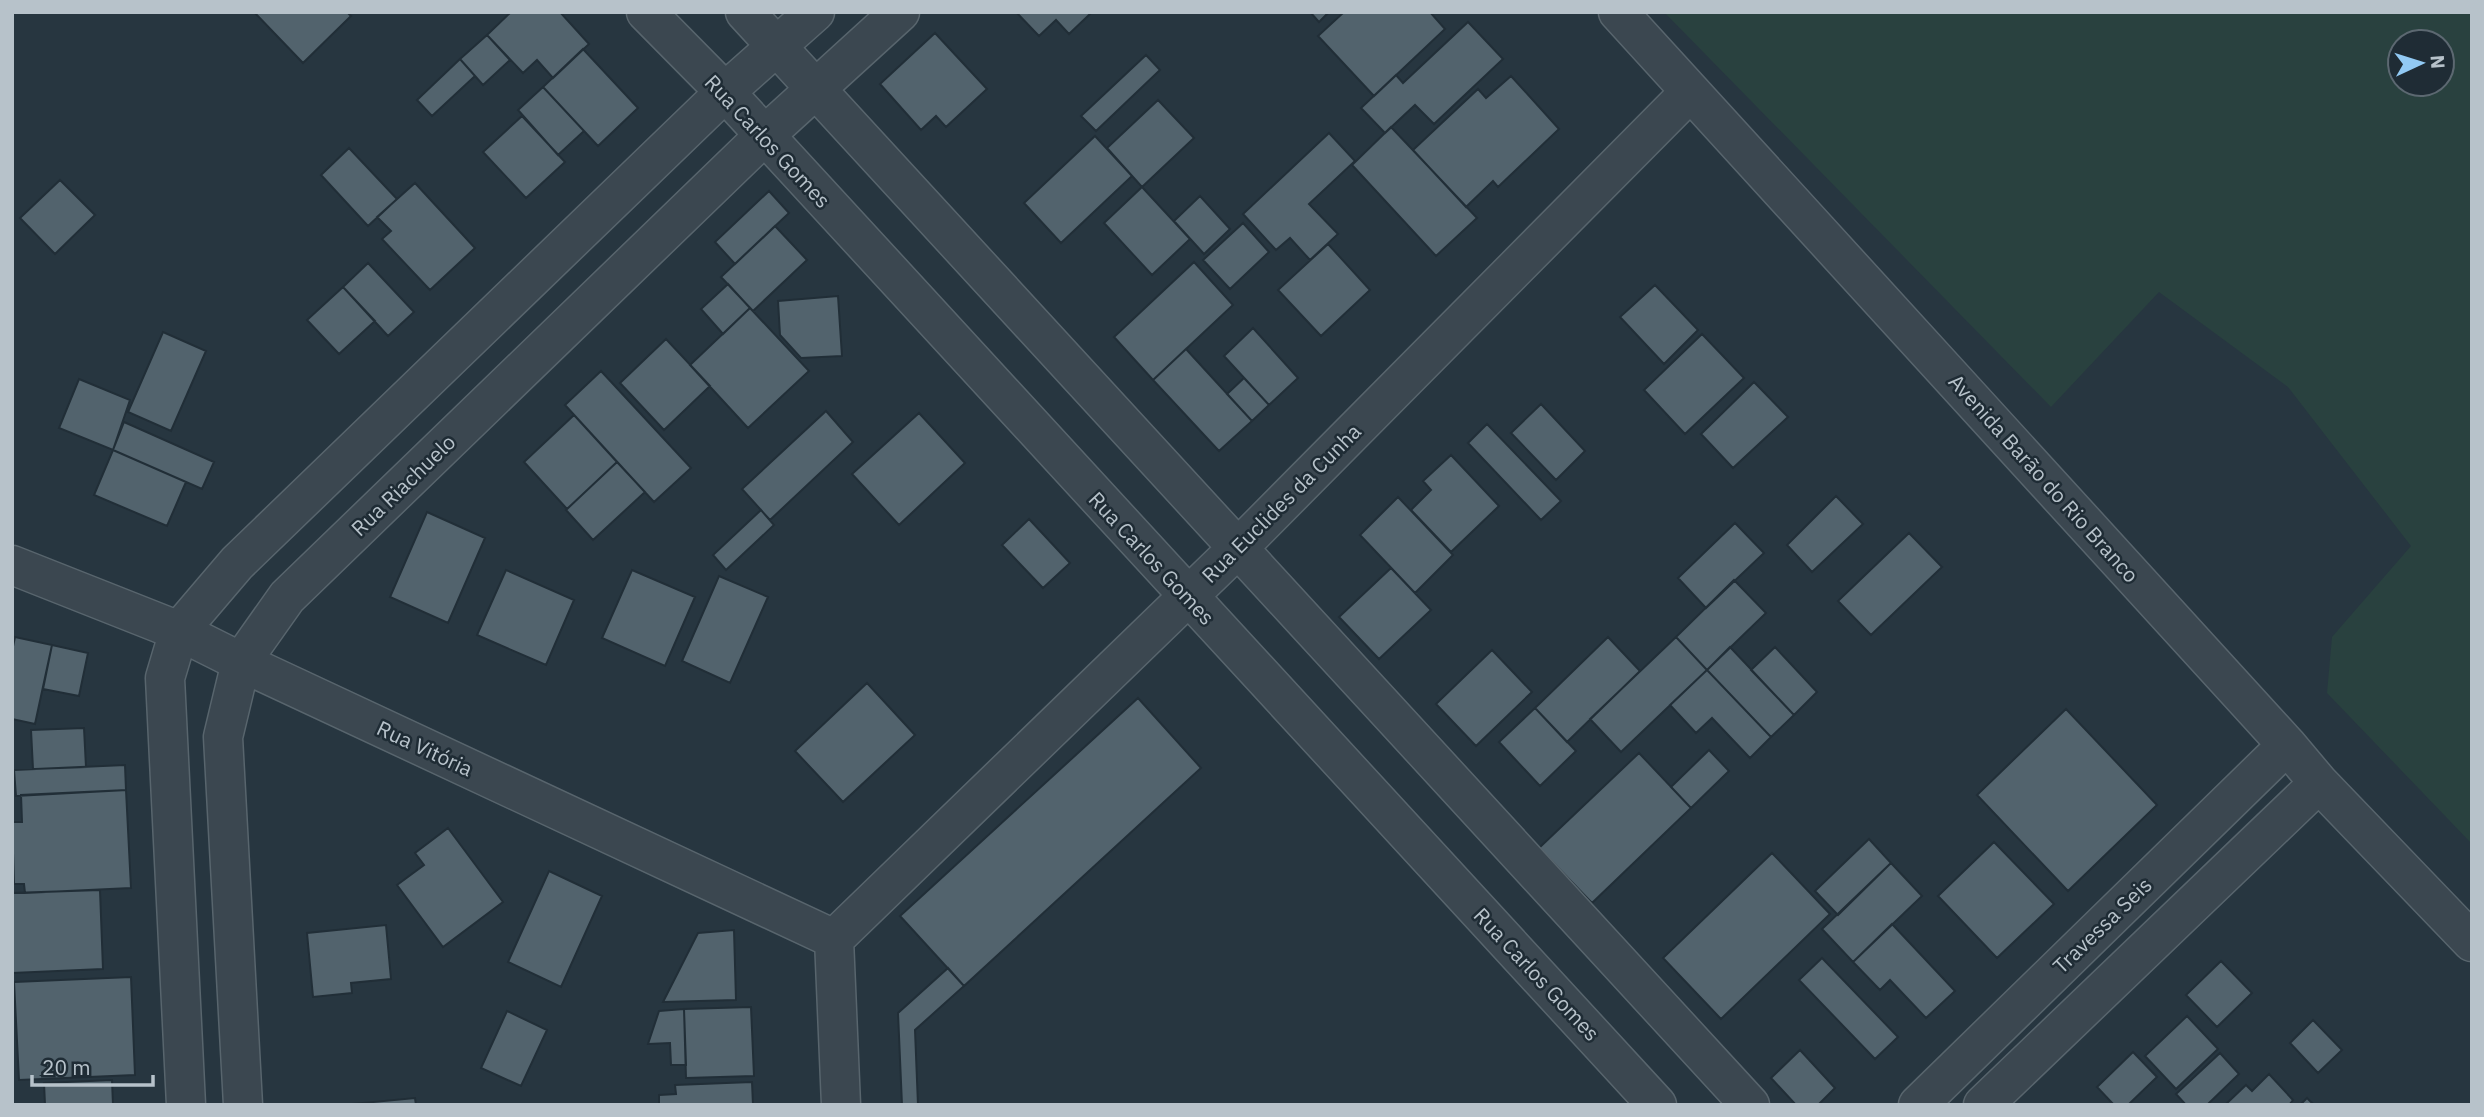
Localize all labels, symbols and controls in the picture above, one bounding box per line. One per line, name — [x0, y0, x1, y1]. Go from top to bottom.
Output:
north arrow — [2386, 28, 2456, 98]
text: N — [2426, 54, 2450, 70]
street label: Rua Carlos Gomes — [699, 68, 837, 214]
street label: Avenida Barão do Rio Branco — [1943, 368, 2145, 588]
street label: Rua Euclides da Cunha — [1195, 417, 1367, 589]
street label: Rua Riachuelo — [345, 428, 461, 542]
street label: Rua Carlos Gomes — [1083, 485, 1221, 631]
street label: Rua Vitória — [373, 714, 477, 782]
street label: Travessa Seis — [2047, 871, 2157, 979]
street label: Rua Carlos Gomes — [1468, 901, 1606, 1047]
scale bar — [32, 1044, 152, 1088]
text: 20 m — [42, 1053, 91, 1081]

